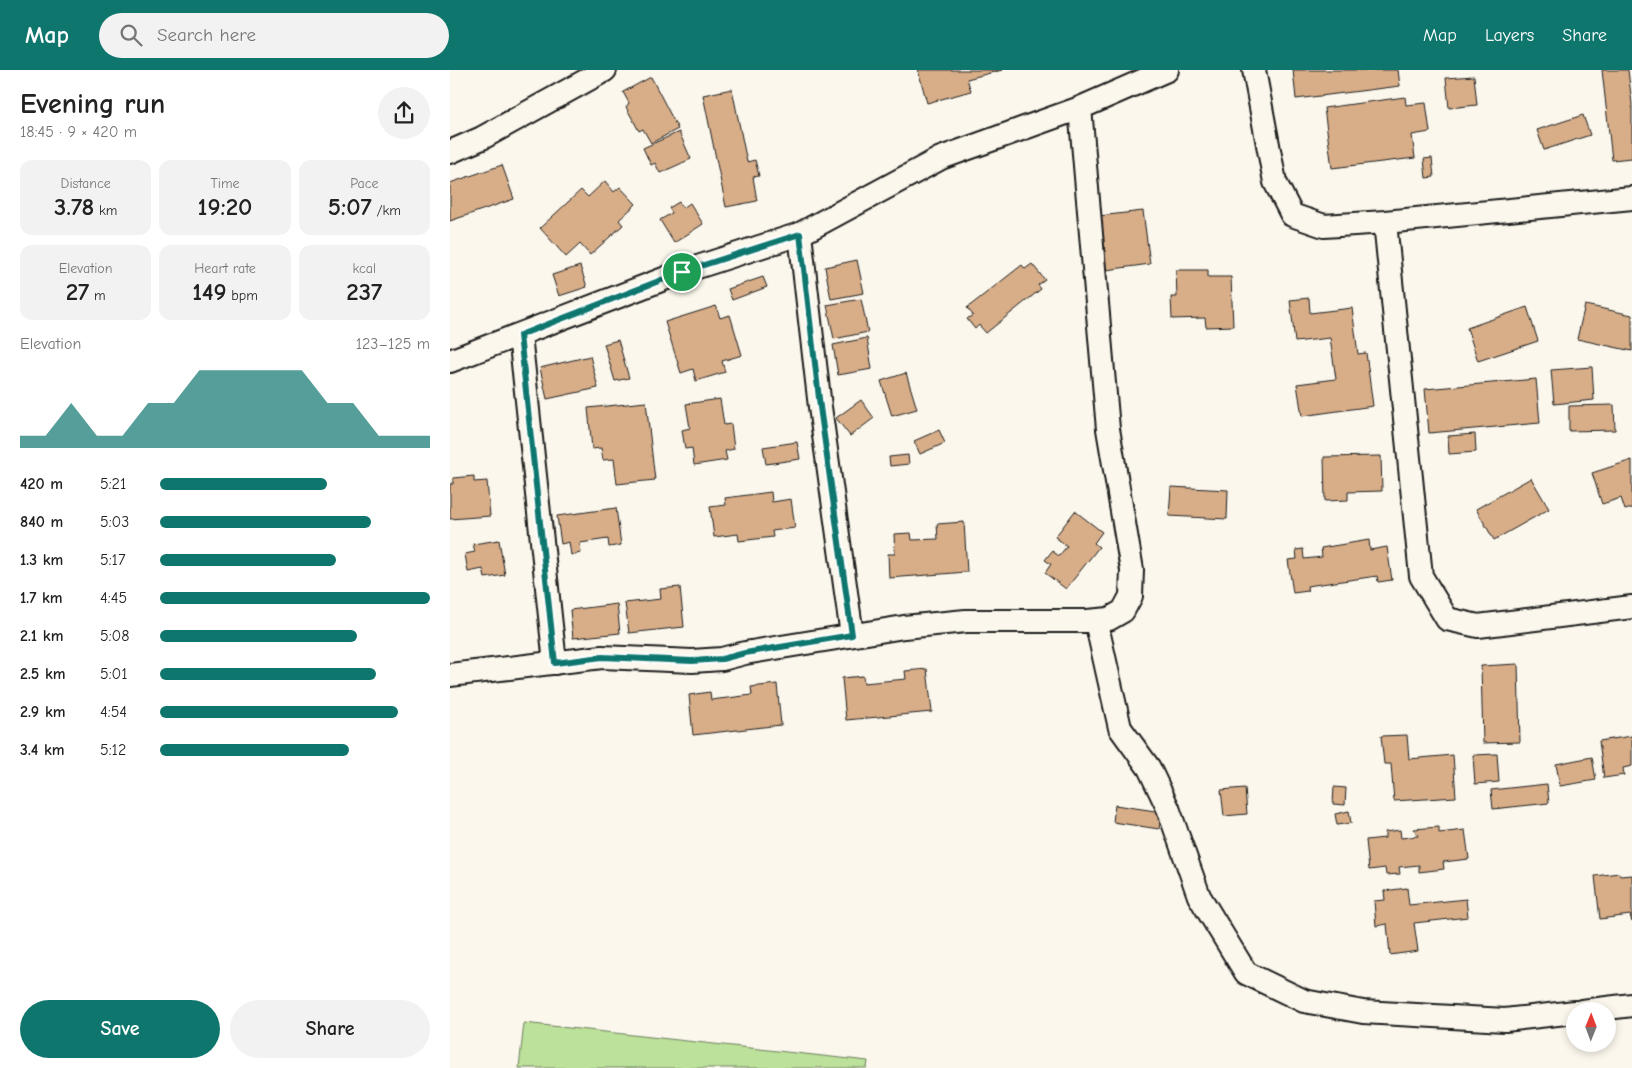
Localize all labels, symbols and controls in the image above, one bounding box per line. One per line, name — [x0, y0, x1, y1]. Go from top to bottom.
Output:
search box — [99, 13, 449, 58]
text: Map — [25, 21, 69, 49]
icon: search — [117, 21, 145, 49]
text: Search here — [157, 24, 256, 46]
text: Map — [1423, 25, 1457, 46]
text: Layers — [1485, 25, 1534, 46]
text: Share — [1562, 25, 1607, 46]
button: share — [378, 87, 430, 139]
text: Evening run — [20, 88, 165, 120]
text: 18:45 · 9 × 420 m — [20, 123, 137, 141]
text: Distance — [61, 175, 111, 192]
text: Time — [210, 175, 240, 192]
text: Pace — [350, 175, 378, 192]
text: 3.78 — [54, 192, 94, 221]
text: 19:20 — [198, 192, 252, 221]
text: 5:07 — [328, 192, 372, 221]
text: km — [94, 202, 117, 219]
text: /km — [372, 202, 401, 219]
pin — [661, 251, 703, 293]
icon: arrive — [668, 258, 696, 286]
text: Elevation — [59, 260, 112, 277]
text: Heart rate — [194, 260, 256, 277]
text: kcal — [353, 260, 376, 277]
text: 27 — [66, 277, 89, 306]
text: 149 — [192, 277, 227, 306]
text: 237 — [346, 277, 382, 306]
text: m — [89, 287, 106, 304]
text: bpm — [227, 287, 258, 304]
text: Elevation — [20, 335, 81, 353]
text: 123–125 m — [356, 335, 430, 353]
text: 420 m — [20, 475, 63, 493]
text: 5:21 — [100, 475, 126, 493]
text: 840 m — [20, 513, 63, 531]
text: 5:03 — [100, 513, 129, 531]
text: 1.3 km — [20, 551, 63, 569]
text: 5:17 — [100, 551, 125, 569]
text: 1.7 km — [20, 589, 63, 607]
text: 4:45 — [100, 589, 127, 607]
text: 2.1 km — [20, 627, 63, 645]
text: 5:08 — [100, 627, 130, 645]
text: 2.5 km — [20, 665, 66, 683]
text: 5:01 — [100, 665, 128, 683]
text: 2.9 km — [20, 703, 65, 721]
text: 4:54 — [100, 703, 127, 721]
text: 3.4 km — [20, 741, 65, 759]
text: 5:12 — [100, 741, 126, 759]
button: Save — [20, 1000, 220, 1058]
button: Share — [230, 1000, 430, 1058]
north arrow — [1566, 1002, 1616, 1052]
map controls — [1566, 1002, 1616, 1052]

